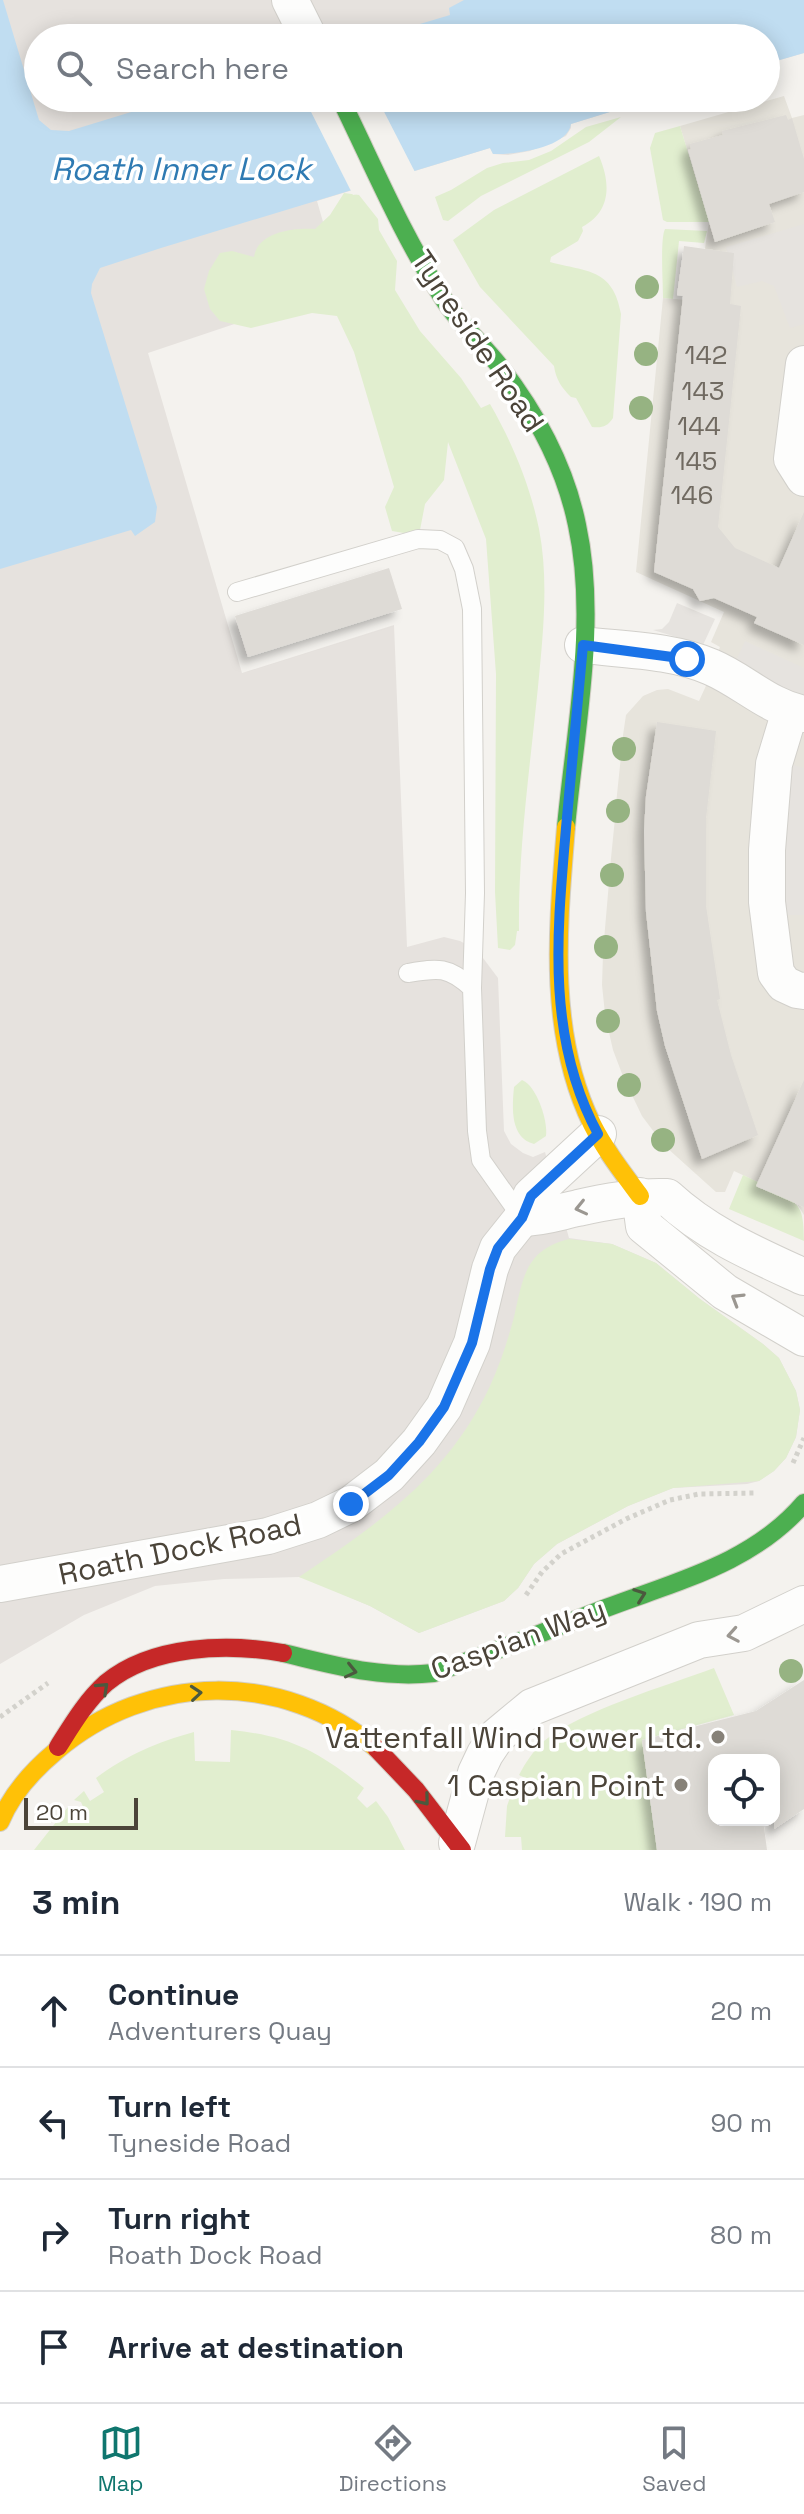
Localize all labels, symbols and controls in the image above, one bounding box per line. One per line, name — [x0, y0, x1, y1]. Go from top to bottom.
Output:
search box — [24, 24, 780, 112]
icon: search — [52, 46, 96, 90]
text: Search here — [116, 49, 289, 88]
water label: Roath Inner Lock — [51, 149, 315, 189]
street label: Tyneside Road — [403, 242, 553, 440]
house number: 142 — [685, 338, 727, 372]
house number: 143 — [682, 374, 724, 408]
house number: 144 — [677, 409, 721, 443]
house number: 145 — [675, 444, 717, 478]
house number: 146 — [670, 478, 714, 512]
route start — [669, 641, 705, 677]
one-way arrow — [575, 1198, 588, 1215]
one-way arrow — [731, 1293, 746, 1309]
route end — [333, 1486, 369, 1522]
street label: Roath Dock Road — [55, 1504, 305, 1594]
one-way arrow — [633, 1588, 647, 1605]
street label: Caspian Way — [425, 1589, 611, 1689]
one-way arrow — [726, 1625, 740, 1642]
one-way arrow — [343, 1662, 357, 1679]
one-way arrow — [94, 1683, 108, 1698]
one-way arrow — [190, 1685, 203, 1702]
place label: Vattenfall Wind Power Ltd. — [325, 1718, 702, 1757]
marker: Vattenfall Wind Power Ltd. — [709, 1728, 727, 1746]
map controls — [708, 1754, 780, 1826]
button: locate — [708, 1754, 780, 1826]
place label: 1 Caspian Point — [447, 1766, 665, 1805]
marker: 1 Caspian Point — [672, 1776, 690, 1794]
one-way arrow — [414, 1791, 429, 1805]
scale bar — [24, 1794, 138, 1830]
text: 20 m — [36, 1798, 88, 1826]
text: 3 min — [32, 1881, 120, 1924]
text: Walk · 190 m — [623, 1885, 772, 1919]
text: Continue — [108, 1975, 239, 2014]
icon: ahead — [32, 1989, 76, 2033]
text: 20 m — [711, 1994, 772, 2028]
text: Adventurers Quay — [108, 2014, 332, 2048]
text: Turn left — [108, 2087, 231, 2126]
icon: left — [32, 2101, 76, 2145]
text: 90 m — [710, 2106, 772, 2140]
text: Tyneside Road — [108, 2126, 291, 2160]
text: Turn right — [108, 2199, 251, 2238]
icon: right — [32, 2213, 76, 2257]
text: 80 m — [710, 2218, 772, 2252]
text: Roath Dock Road — [108, 2238, 323, 2272]
icon: arrive — [32, 2325, 76, 2369]
text: Arrive at destination — [108, 2328, 404, 2367]
tab: Map — [98, 2421, 144, 2497]
tab: Directions — [339, 2421, 447, 2497]
tab: Saved — [642, 2421, 706, 2497]

